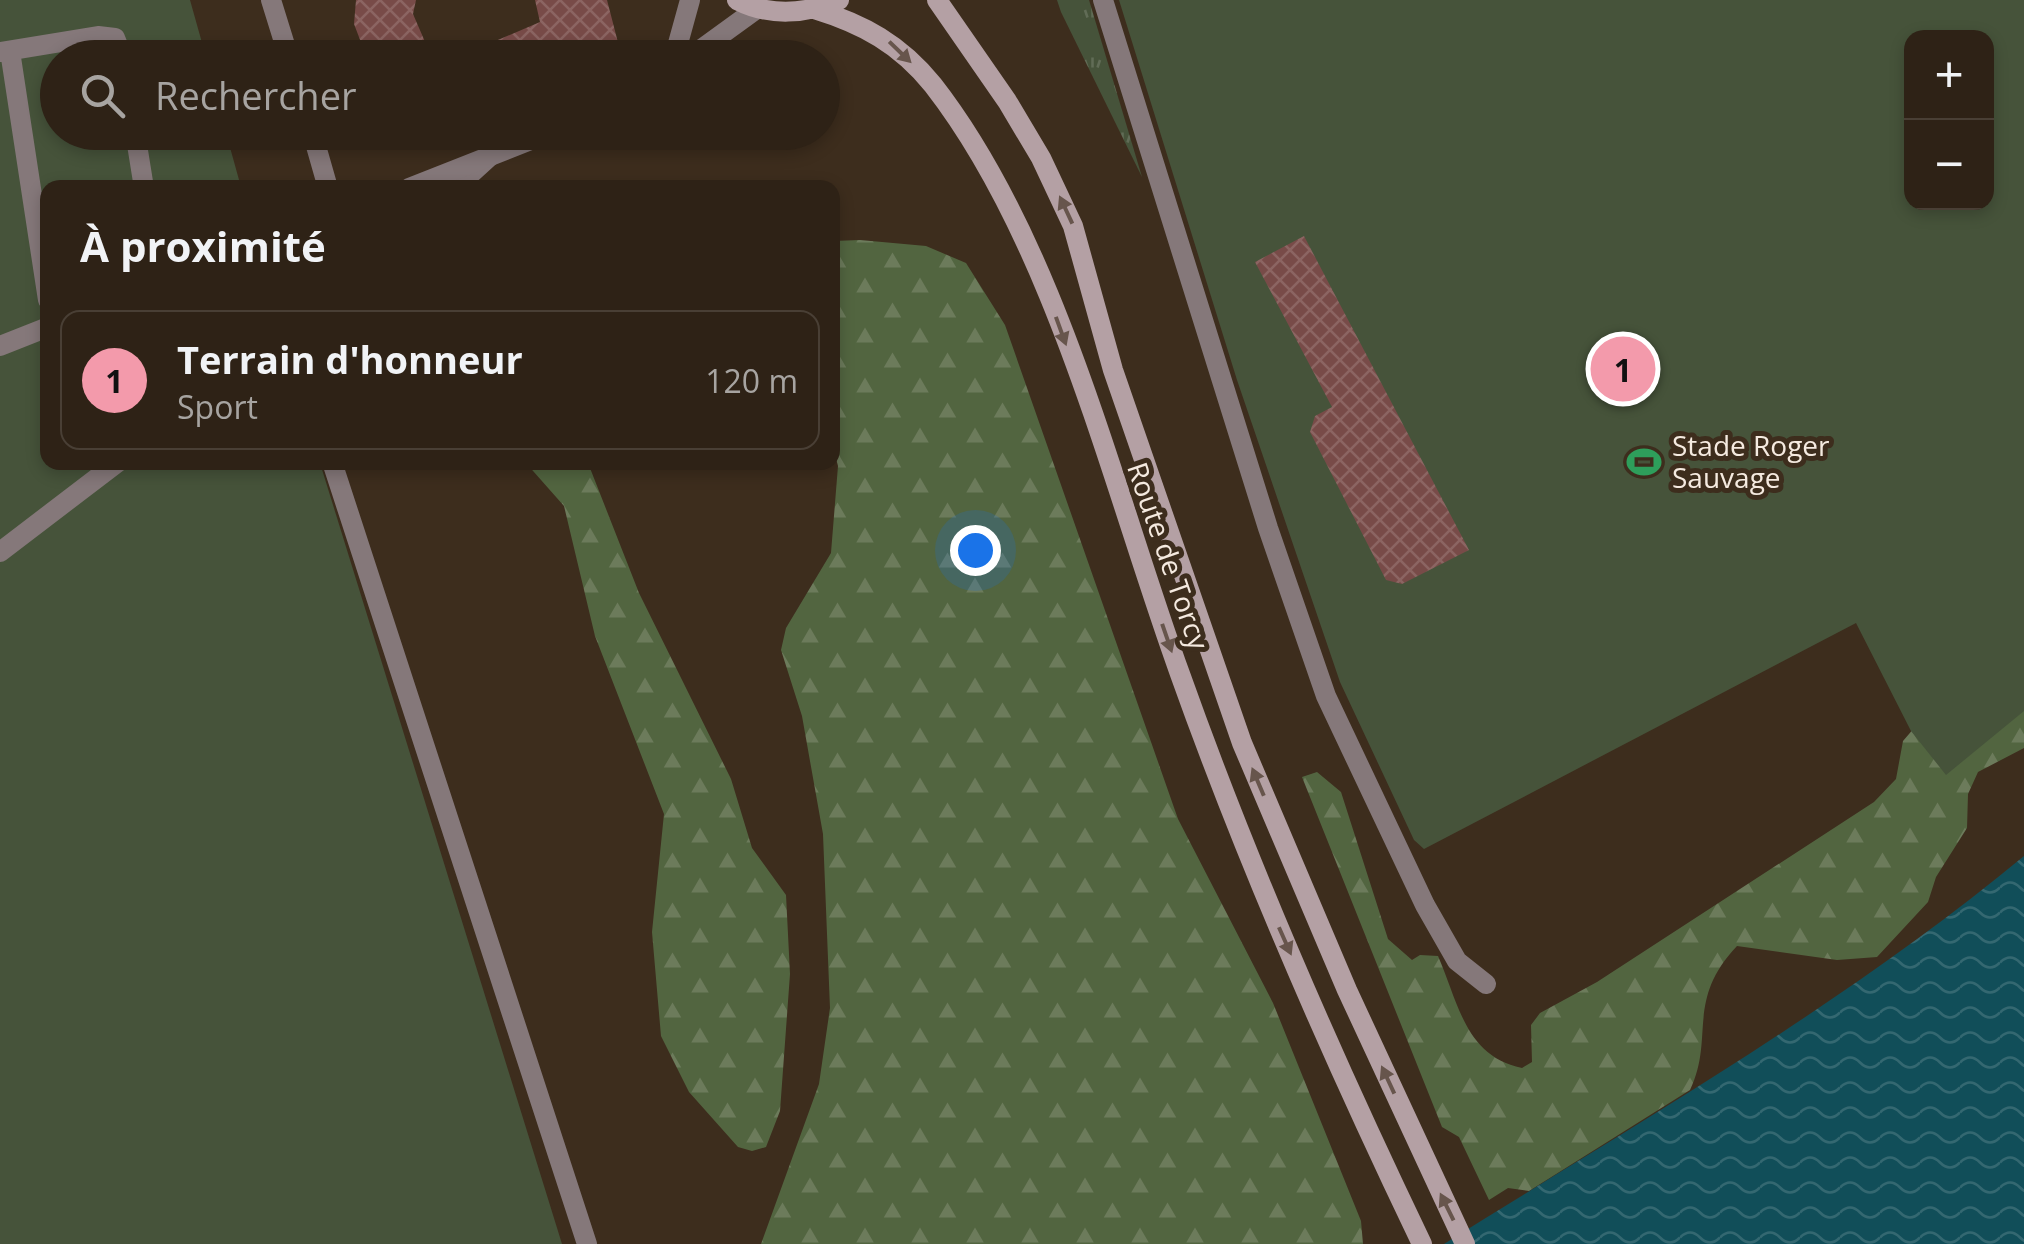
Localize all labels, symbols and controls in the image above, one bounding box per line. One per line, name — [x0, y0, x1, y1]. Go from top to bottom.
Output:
map controls — [1904, 30, 1994, 210]
button: + — [1904, 30, 1994, 120]
search box — [40, 40, 840, 150]
one-way arrow — [888, 40, 912, 63]
icon: search — [75, 68, 130, 123]
text: Rechercher — [155, 69, 357, 121]
button: − — [1904, 120, 1994, 210]
one-way arrow — [1057, 195, 1074, 224]
text: À proximité — [80, 217, 326, 274]
one-way arrow — [1054, 316, 1069, 346]
pin: 1 — [1590, 332, 1656, 406]
text: Terrain d'honneur — [177, 333, 523, 385]
text: 1 — [105, 359, 124, 402]
text: 120 m — [705, 359, 798, 402]
text: Sport — [177, 385, 258, 428]
place label: Stade Roger Sauvage — [1672, 426, 1830, 496]
sports icon: Stade Roger Sauvage — [1625, 443, 1663, 481]
street label: Route de Torcy — [1119, 457, 1219, 655]
your location — [950, 525, 1001, 576]
one-way arrow — [1161, 624, 1176, 654]
one-way arrow — [1250, 767, 1266, 797]
one-way arrow — [1277, 927, 1294, 956]
one-way arrow — [1380, 1065, 1396, 1095]
one-way arrow — [1439, 1192, 1456, 1221]

